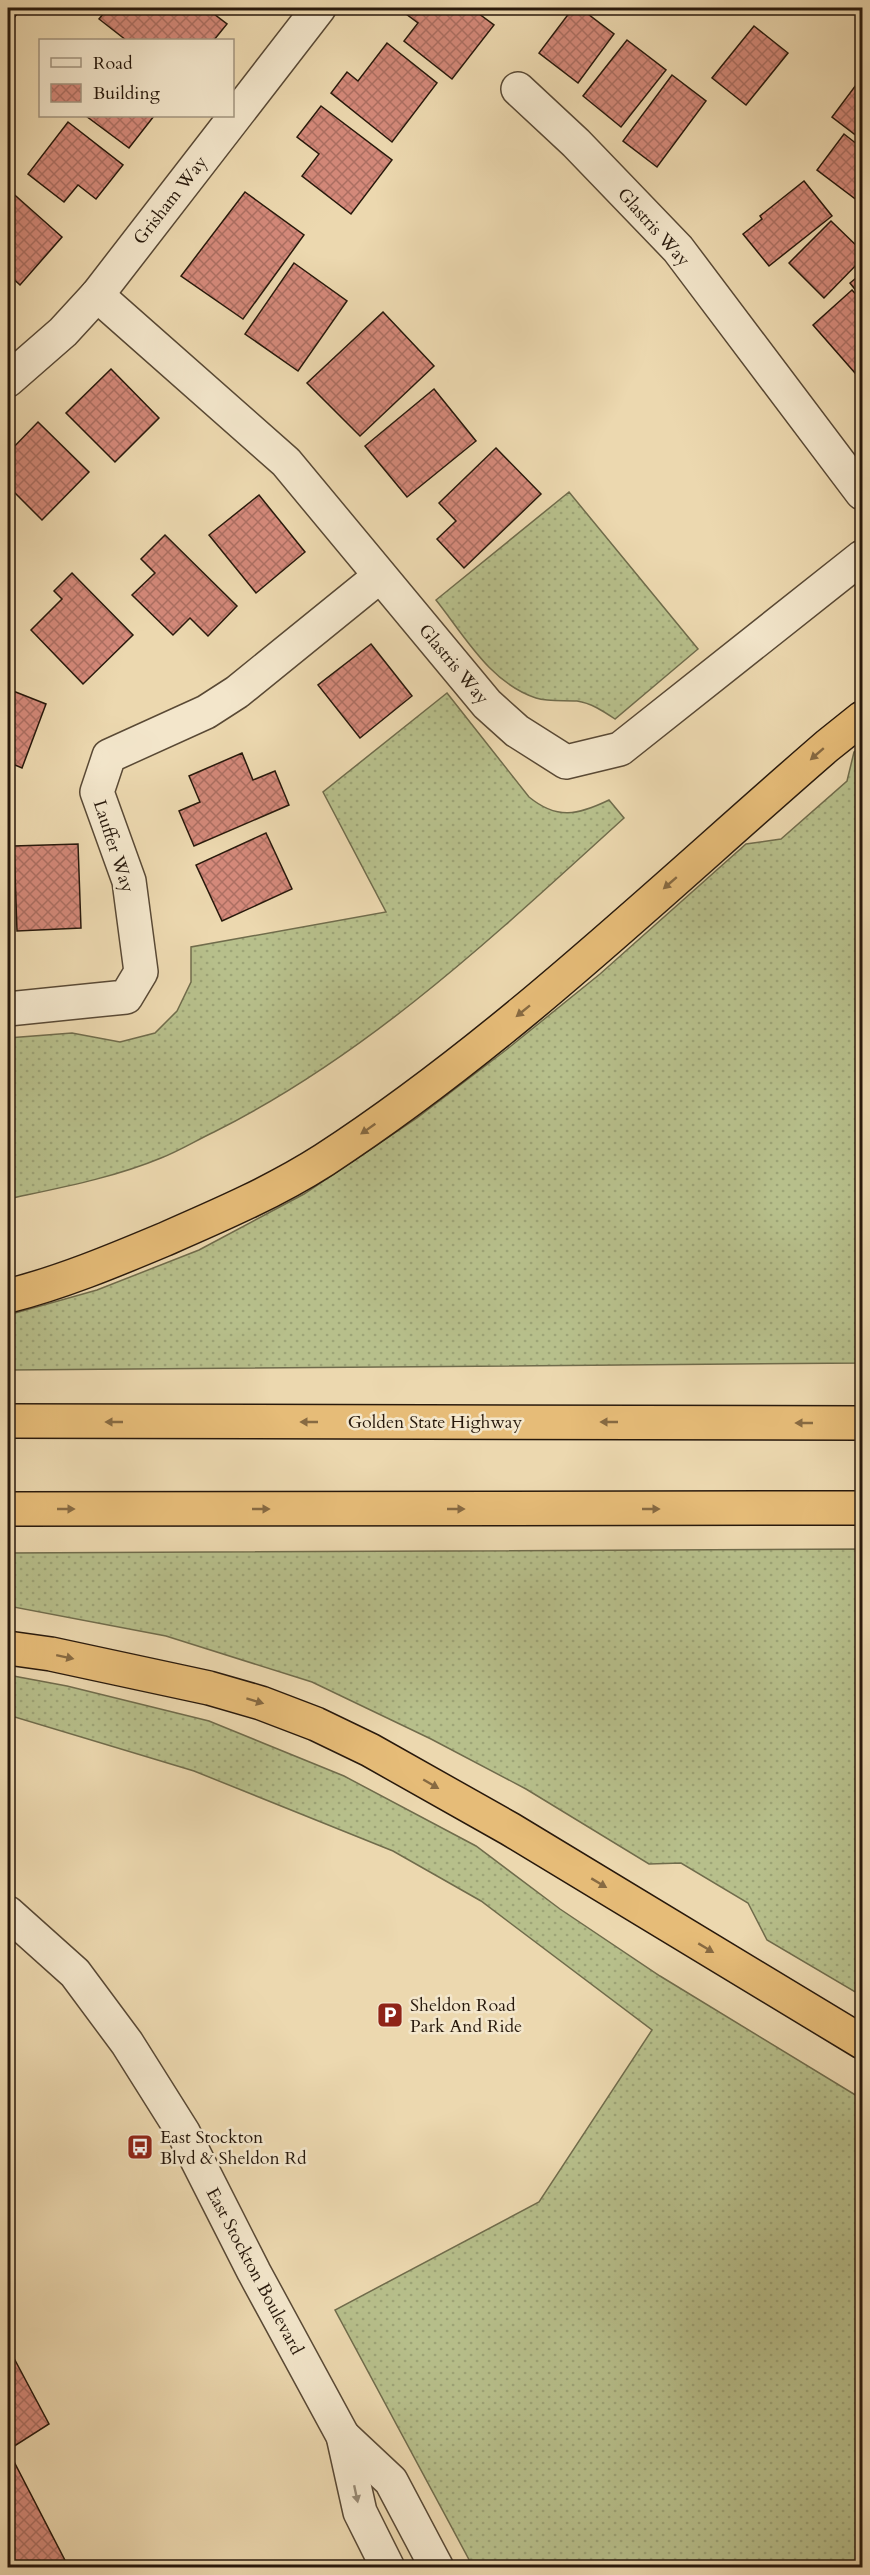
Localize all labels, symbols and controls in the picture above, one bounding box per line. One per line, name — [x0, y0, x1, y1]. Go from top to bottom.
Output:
legend — [39, 39, 234, 117]
text: Road — [93, 51, 133, 76]
text: Building — [93, 81, 161, 106]
street label: Grisham Way — [128, 150, 213, 250]
street label: Glastris Way — [612, 183, 696, 272]
street label: Glastris Way — [413, 619, 495, 710]
one-way arrow — [810, 747, 825, 760]
street label: Lauffer Way — [87, 797, 140, 896]
one-way arrow — [663, 876, 678, 889]
one-way arrow — [515, 1004, 530, 1016]
one-way arrow — [360, 1123, 376, 1134]
street label: Golden State Highway — [348, 1410, 523, 1435]
one-way arrow — [105, 1417, 124, 1427]
one-way arrow — [300, 1417, 319, 1427]
one-way arrow — [600, 1417, 619, 1427]
one-way arrow — [795, 1418, 814, 1428]
one-way arrow — [56, 1504, 75, 1514]
one-way arrow — [251, 1504, 270, 1514]
one-way arrow — [446, 1504, 465, 1514]
one-way arrow — [641, 1504, 660, 1514]
one-way arrow — [56, 1653, 75, 1662]
one-way arrow — [246, 1697, 264, 1706]
one-way arrow — [423, 1779, 439, 1790]
one-way arrow — [591, 1878, 607, 1889]
one-way arrow — [698, 1942, 714, 1953]
place label: Sheldon Road Park And Ride — [410, 1993, 522, 2039]
parking icon: Sheldon Road Park And Ride — [375, 2000, 405, 2030]
place label: East Stockton Blvd & Sheldon Rd — [160, 2125, 307, 2171]
bus stop icon: East Stockton Blvd & Sheldon Rd — [125, 2132, 155, 2162]
street label: East Stockton Boulevard — [200, 2183, 309, 2360]
one-way arrow — [352, 2484, 361, 2503]

